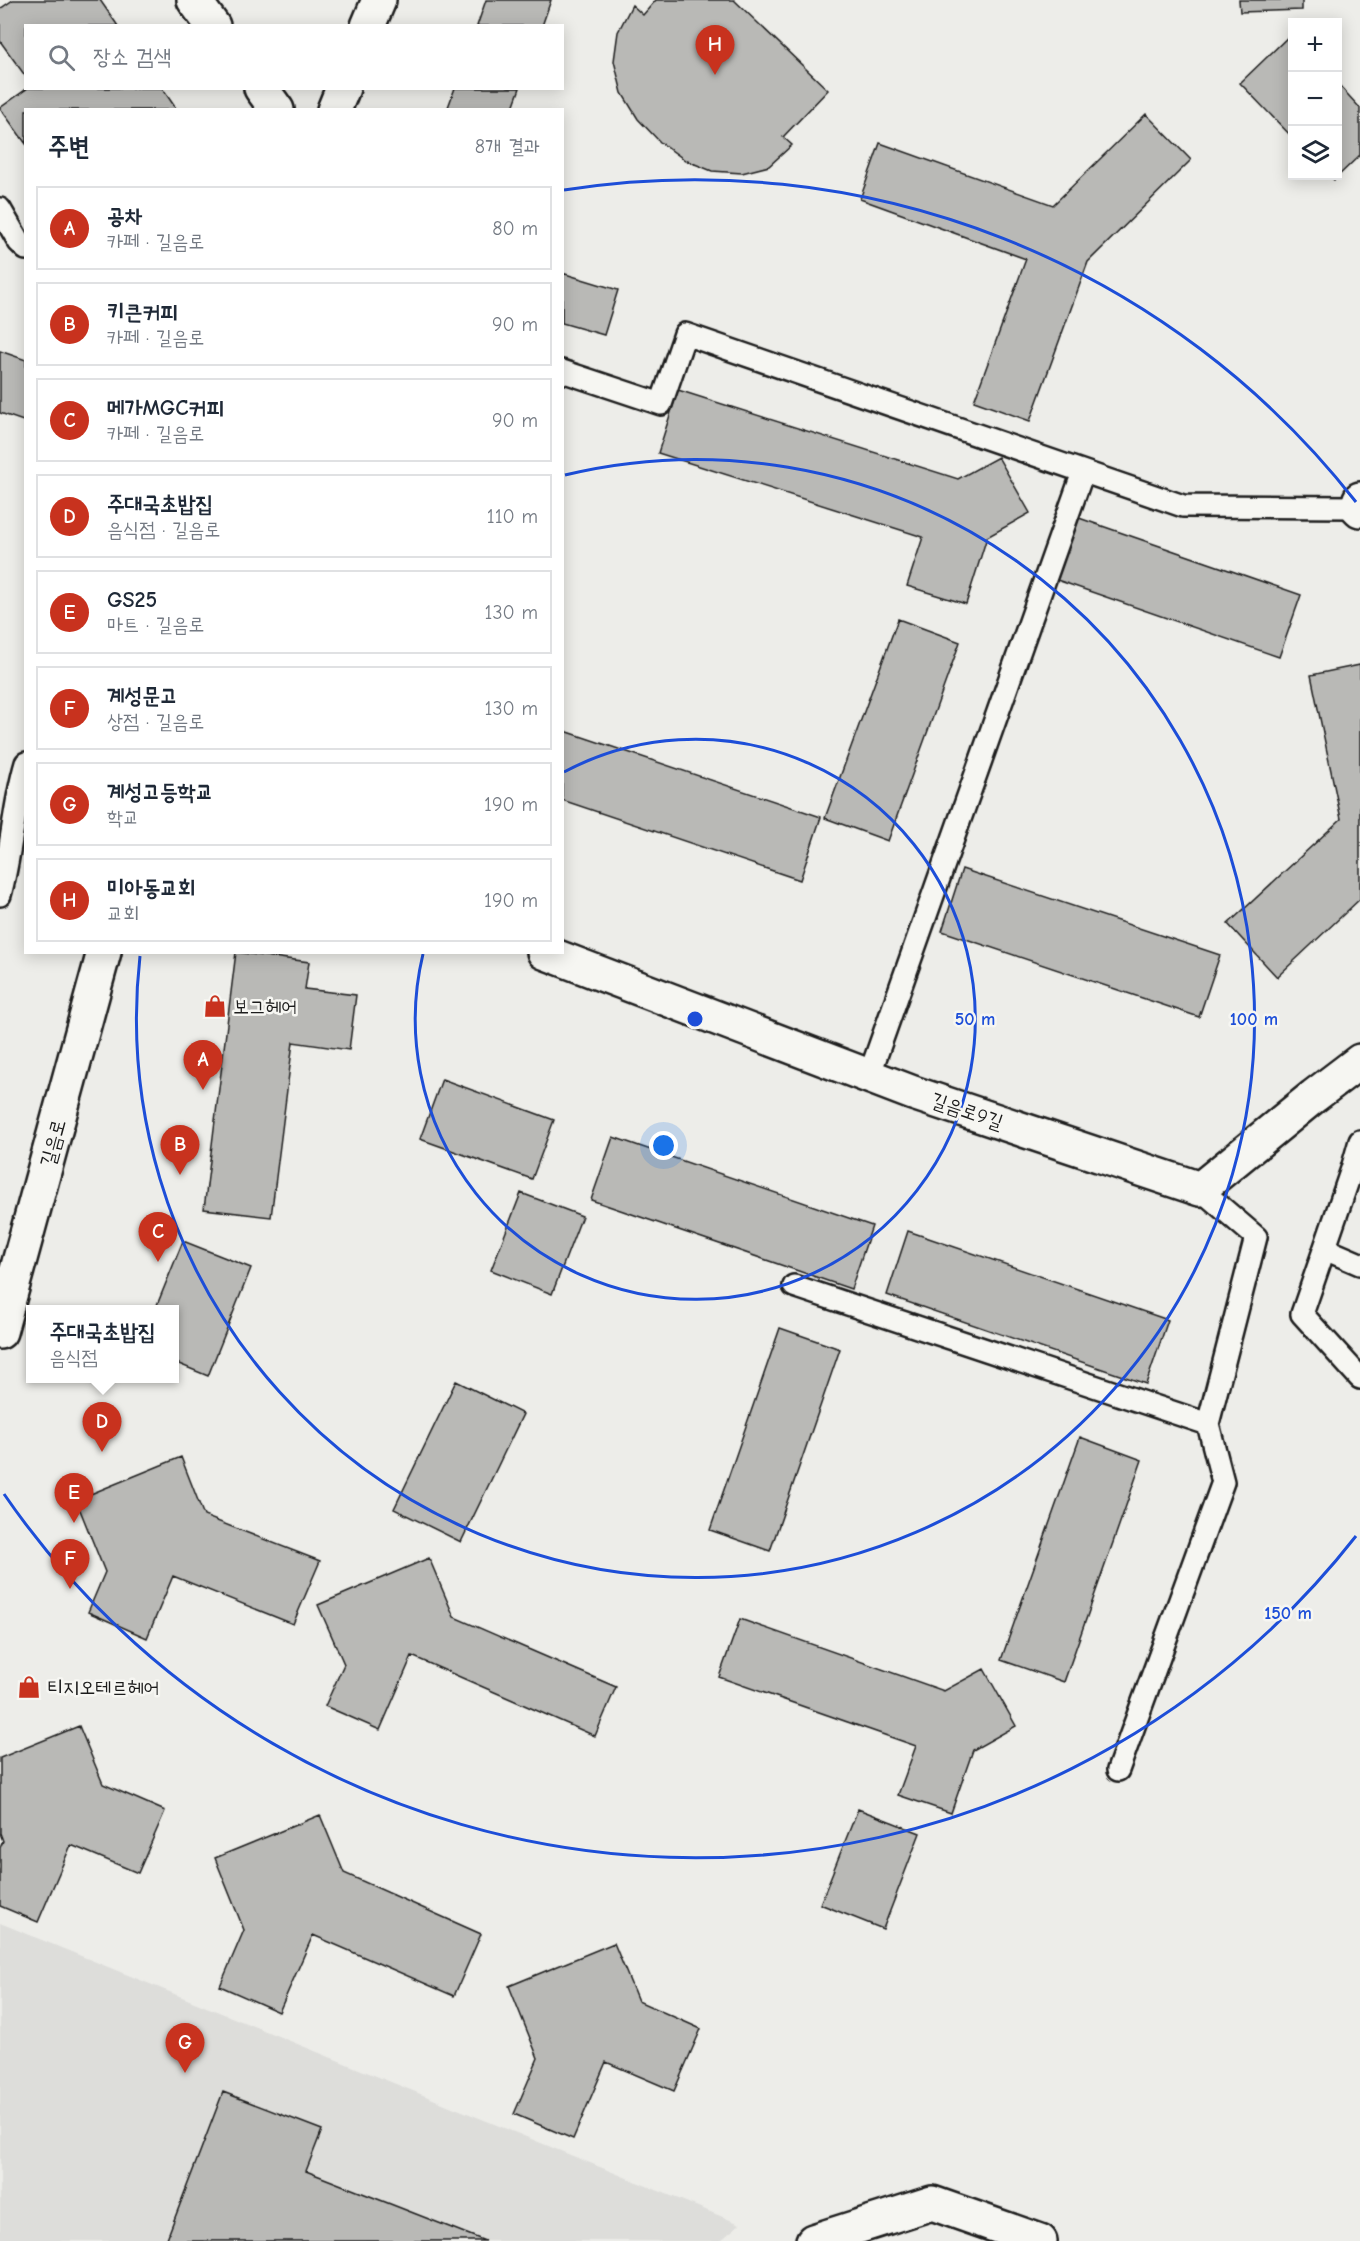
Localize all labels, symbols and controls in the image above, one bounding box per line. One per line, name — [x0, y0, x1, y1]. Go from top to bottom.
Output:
map controls — [1288, 18, 1342, 180]
button: + — [1288, 18, 1342, 72]
search box — [24, 24, 564, 90]
pin: H — [696, 26, 734, 75]
icon: search — [45, 41, 78, 74]
text: 장소 검색 — [93, 44, 171, 70]
button: − — [1288, 72, 1342, 126]
button: layers — [1288, 126, 1342, 180]
text: 주변 — [48, 132, 90, 162]
text: 8개 결과 — [475, 135, 540, 158]
text: 공차 — [107, 203, 142, 229]
text: A — [64, 217, 75, 240]
text: 80 m — [492, 217, 538, 240]
text: 카페 · 길음로 — [107, 230, 204, 253]
text: 키큰커피 — [107, 299, 178, 325]
text: B — [63, 313, 76, 336]
text: 90 m — [492, 313, 538, 336]
text: 카페 · 길음로 — [107, 326, 204, 349]
text: 메가MGC커피 — [107, 395, 224, 421]
text: C — [63, 409, 76, 432]
text: 90 m — [492, 409, 538, 432]
text: 카페 · 길음로 — [107, 422, 204, 445]
text: 주대국초밥집 — [107, 491, 213, 517]
text: D — [63, 505, 76, 528]
text: 110 m — [487, 505, 538, 528]
text: 음식점 · 길음로 — [107, 518, 220, 541]
text: GS25 — [107, 587, 157, 613]
text: E — [64, 601, 75, 624]
text: 130 m — [485, 601, 538, 624]
text: 마트 · 길음로 — [107, 613, 204, 636]
text: 계성문고 — [107, 683, 178, 709]
text: F — [64, 697, 75, 720]
text: 130 m — [485, 697, 538, 720]
text: 상점 · 길음로 — [107, 710, 204, 733]
text: 계성고등학교 — [107, 779, 213, 805]
text: G — [62, 793, 77, 816]
text: 190 m — [484, 793, 538, 816]
text: 학교 — [107, 806, 139, 829]
text: 미아동교회 — [107, 875, 196, 901]
text: H — [62, 889, 77, 912]
text: 190 m — [484, 889, 538, 912]
text: 교회 — [107, 902, 139, 925]
shop icon: 보그헤어 — [202, 993, 228, 1019]
place label: 보그헤어 — [233, 995, 297, 1018]
centre of rings — [685, 1009, 705, 1029]
text: 50 m — [955, 1009, 995, 1030]
text: 100 m — [1230, 1009, 1278, 1030]
pin: A — [184, 1040, 222, 1090]
street label: 길음로9길 — [928, 1088, 1006, 1134]
street label: 길음로 — [36, 1117, 70, 1169]
pin: B — [160, 1126, 200, 1175]
your location — [649, 1131, 678, 1160]
pin: C — [138, 1212, 178, 1262]
popup — [26, 1305, 179, 1383]
text: 주대국초밥집 — [49, 1319, 156, 1345]
text: 음식점 — [49, 1346, 98, 1369]
pin: D — [82, 1402, 122, 1452]
pin: E — [54, 1474, 94, 1523]
pin: F — [50, 1540, 90, 1589]
text: 150 m — [1264, 1603, 1312, 1624]
shop icon: 티지오테르헤어 — [16, 1674, 42, 1700]
place label: 티지오테르헤어 — [47, 1676, 160, 1699]
pin: G — [166, 2024, 204, 2073]

